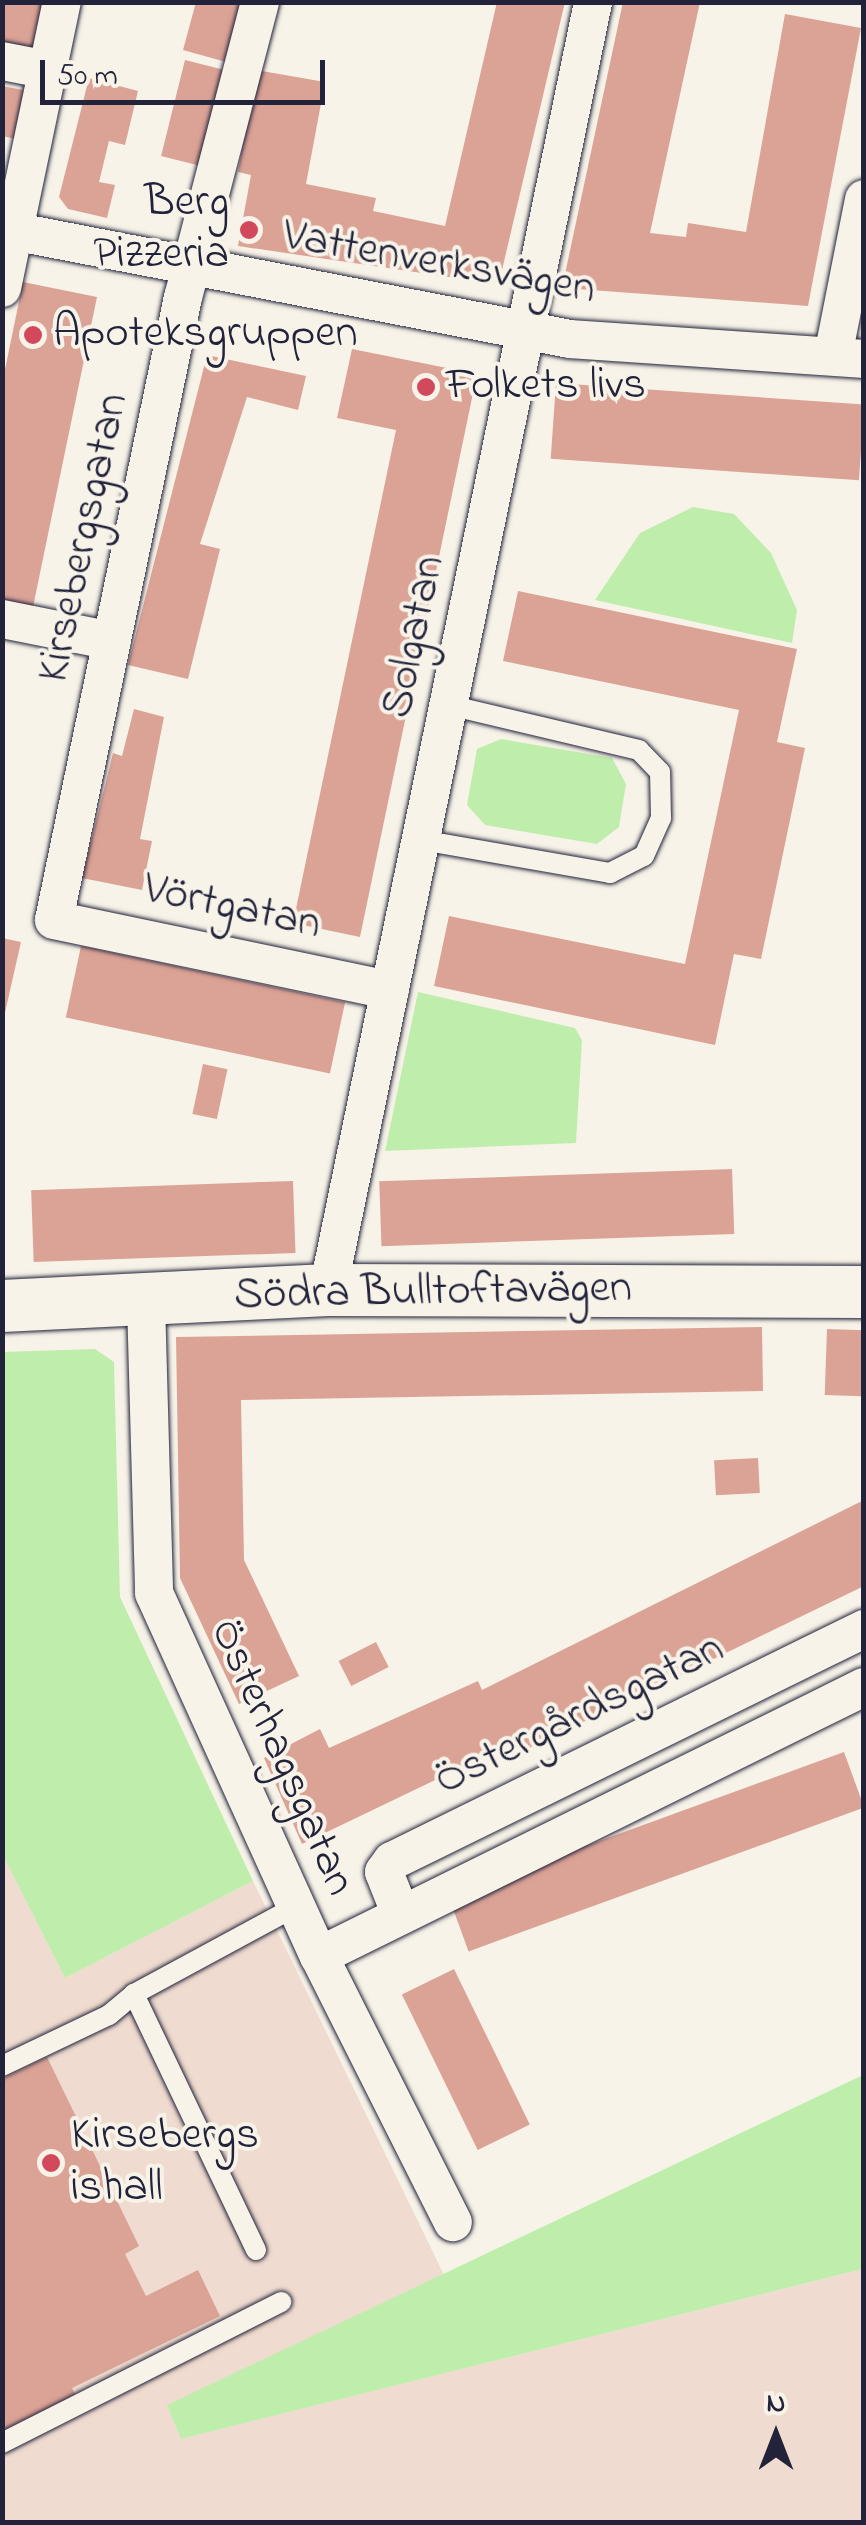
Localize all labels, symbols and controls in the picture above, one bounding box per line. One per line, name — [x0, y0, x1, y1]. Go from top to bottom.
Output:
scale bar — [45, 40, 330, 102]
text: 50 m — [57, 55, 118, 99]
place label: Berg Pizzeria — [93, 177, 229, 283]
street label: Vattenverksvägen — [279, 210, 599, 318]
marker: Berg Pizzeria — [238, 219, 260, 241]
place label: Apoteksgruppen — [53, 308, 358, 362]
marker: Apoteksgruppen — [22, 324, 44, 346]
place label: Folkets livs — [446, 360, 646, 414]
marker: Folkets livs — [415, 376, 437, 398]
street label: Kirsebergsgatan — [28, 389, 142, 687]
street label: Solgatan — [371, 551, 459, 723]
street label: Vörtgatan — [138, 863, 326, 953]
street label: Södra Bulltoftavägen — [234, 1263, 632, 1323]
street label: Österhagsgatan — [196, 1612, 366, 1904]
street label: Östergårdsgatan — [427, 1623, 733, 1809]
place label: Kirsebergs ishall — [71, 2110, 259, 2216]
marker: Kirsebergs ishall — [40, 2152, 62, 2174]
text: N — [767, 2384, 785, 2425]
north arrow — [726, 2385, 826, 2485]

